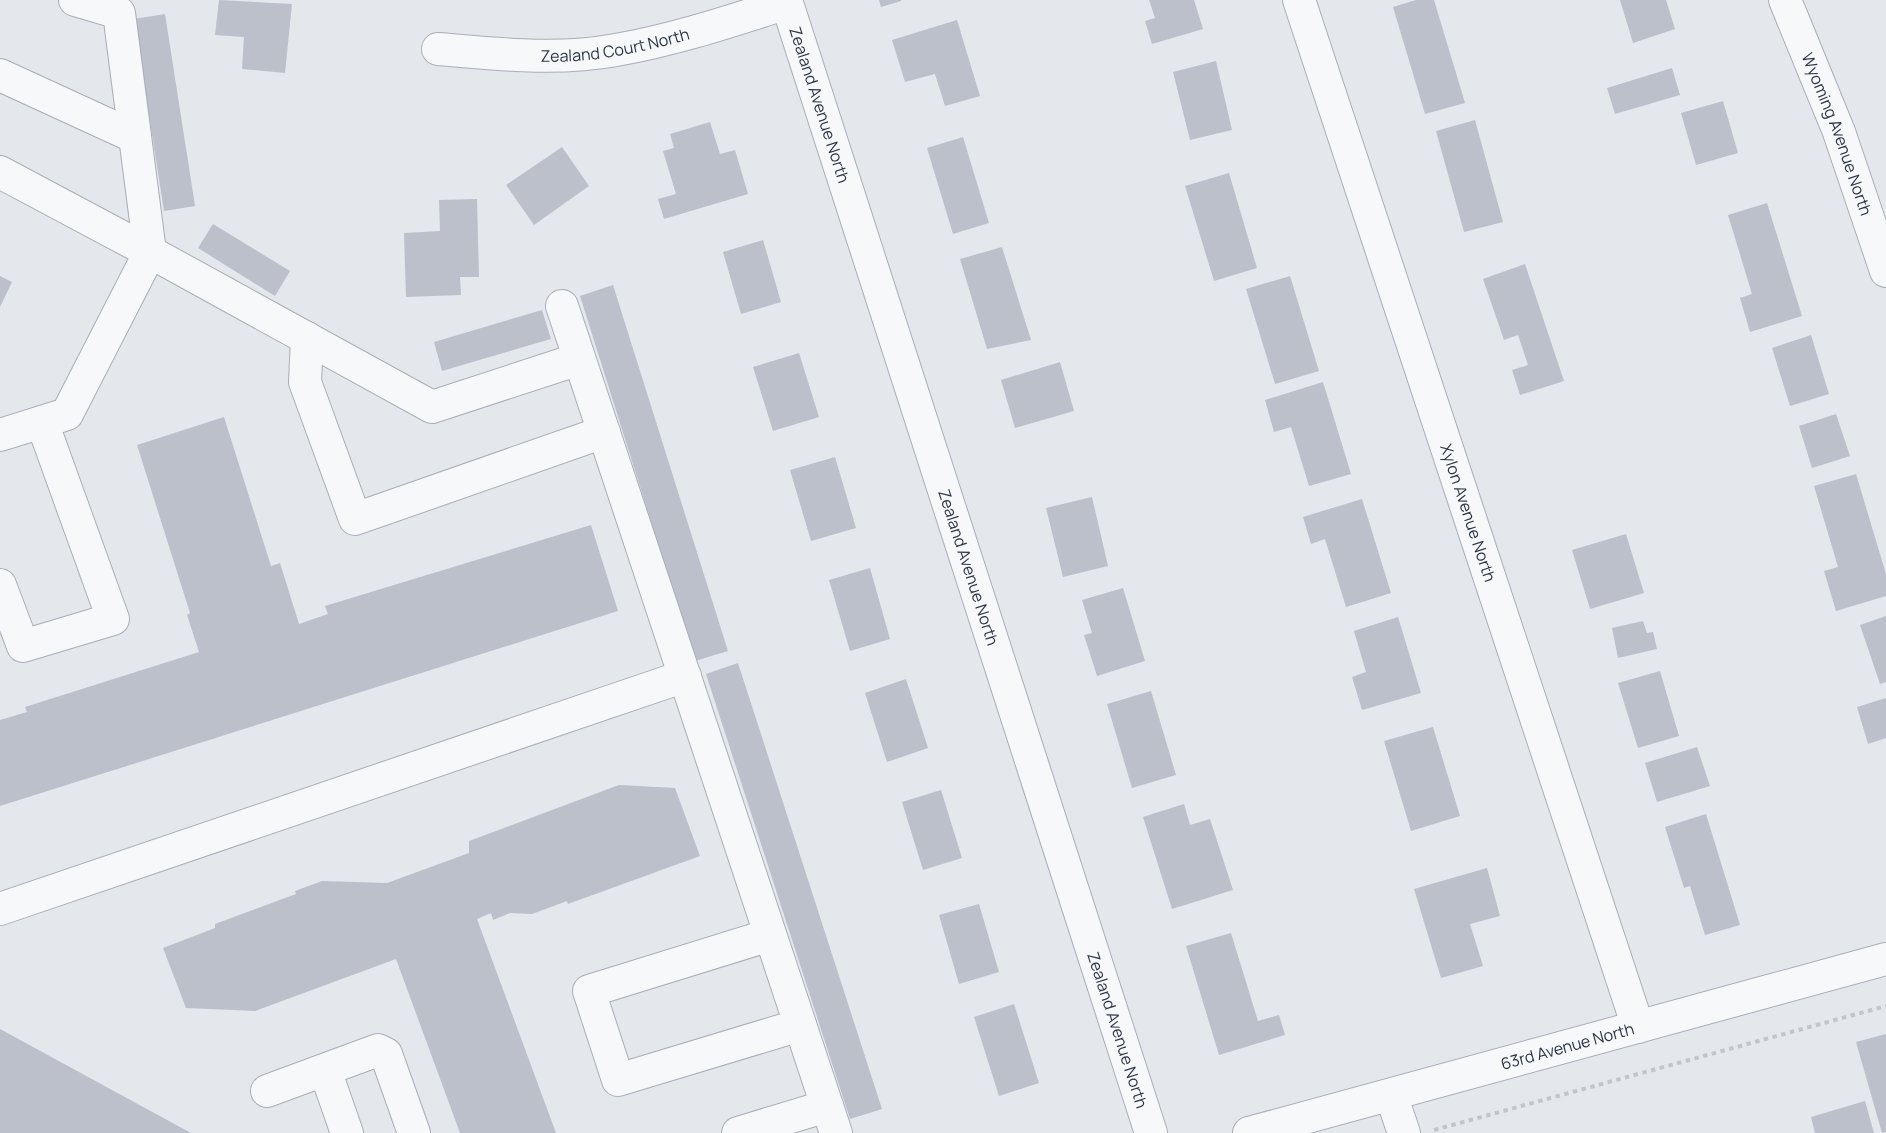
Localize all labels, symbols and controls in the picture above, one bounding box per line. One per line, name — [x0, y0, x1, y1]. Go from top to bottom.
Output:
street label: Zealand Court North — [540, 23, 692, 67]
street label: Zealand Avenue North — [784, 24, 855, 186]
street label: Wyoming Avenue North — [1797, 49, 1877, 218]
street label: Xylon Avenue North — [1435, 441, 1501, 585]
street label: Zealand Avenue North — [933, 486, 1004, 648]
street label: Zealand Avenue North — [1082, 949, 1153, 1111]
street label: 63rd Avenue North — [1498, 1017, 1636, 1075]

